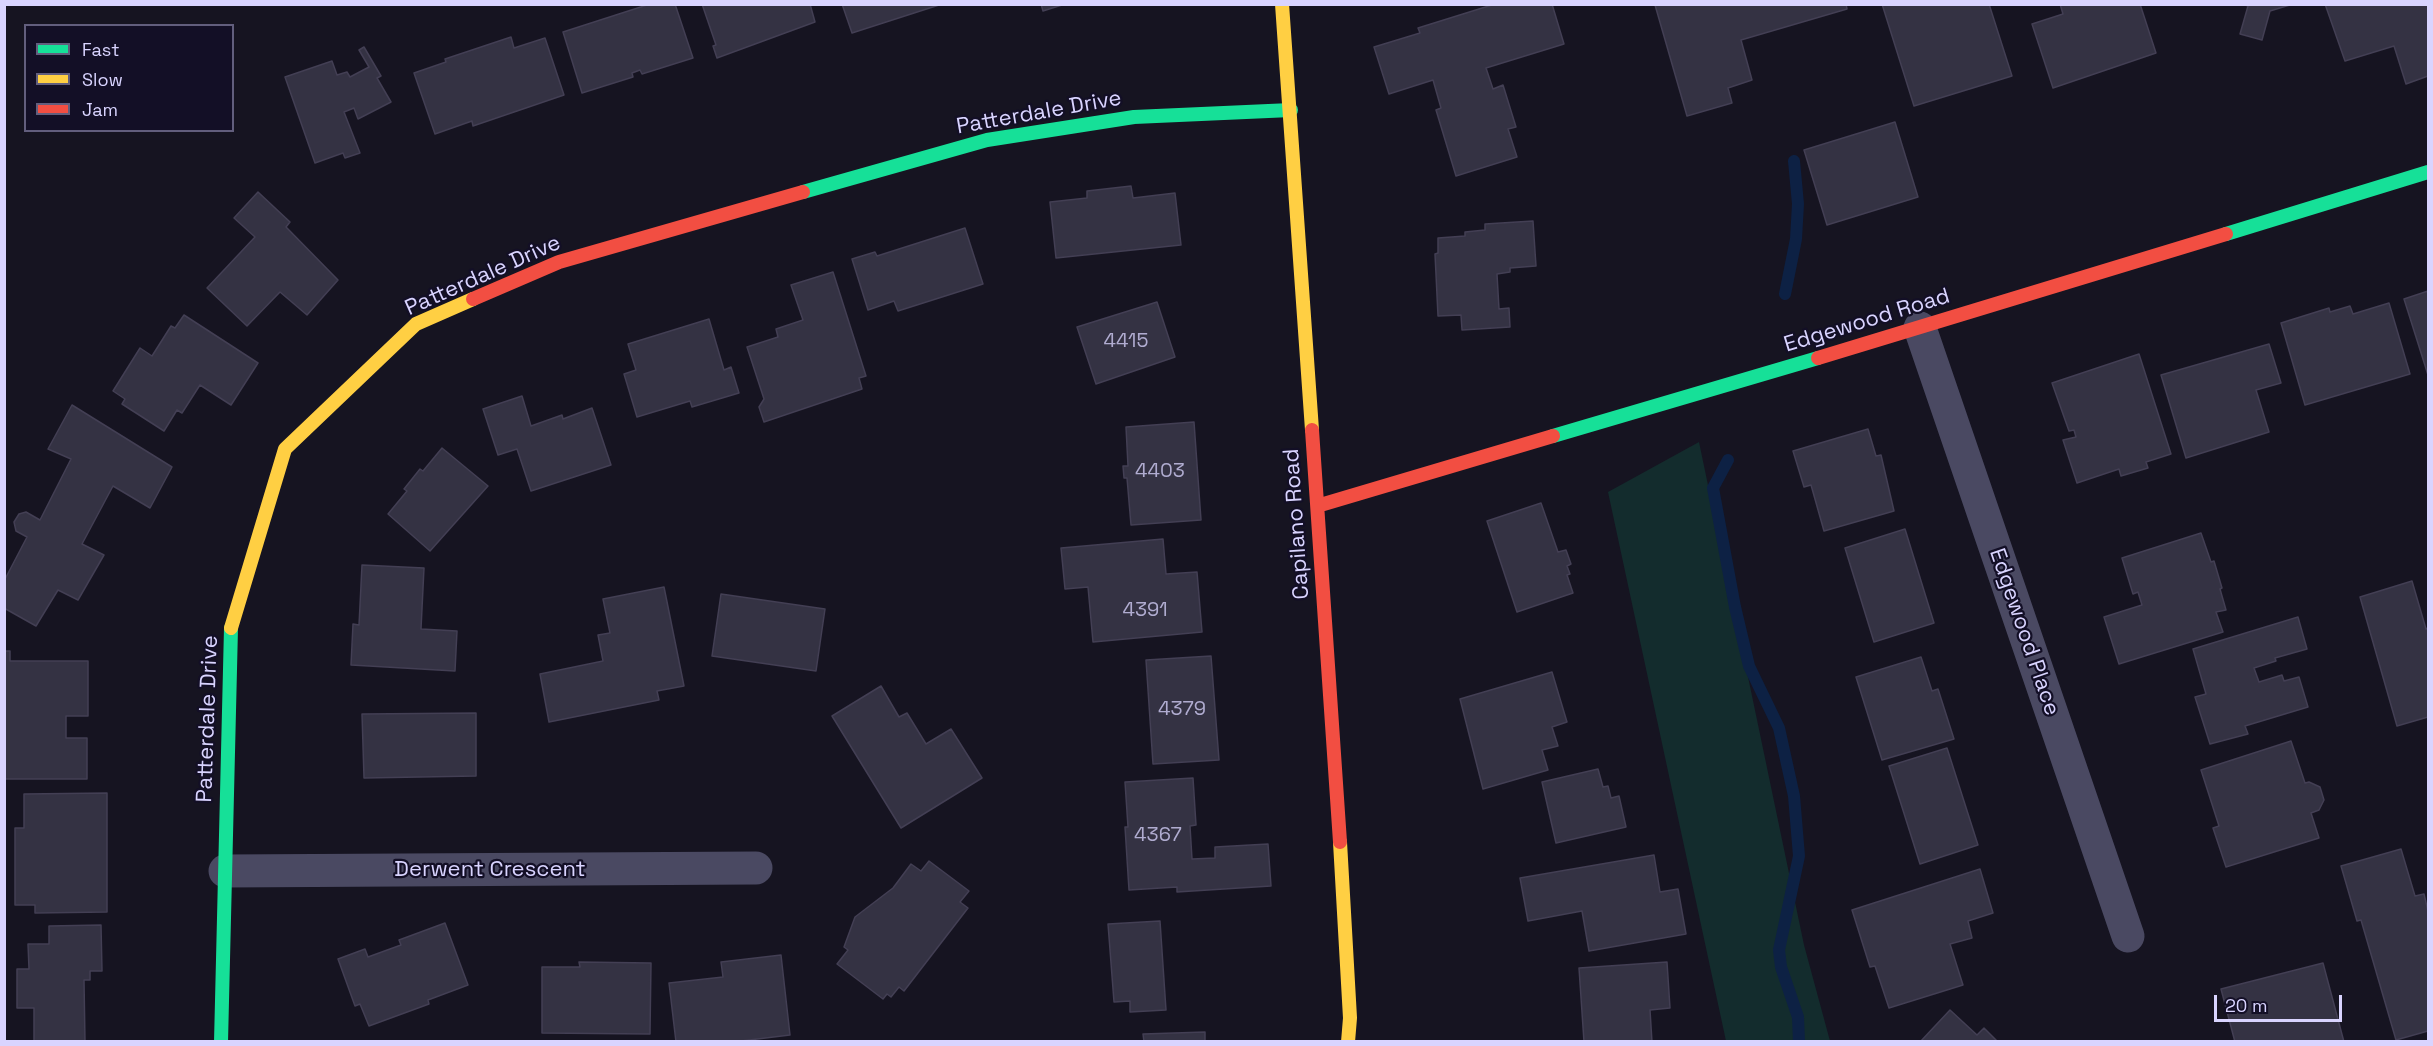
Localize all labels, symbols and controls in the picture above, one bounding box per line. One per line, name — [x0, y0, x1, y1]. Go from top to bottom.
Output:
legend — [24, 24, 234, 132]
text: Fast — [82, 38, 119, 61]
text: Slow — [82, 68, 123, 91]
street label: Patterdale Drive — [954, 85, 1124, 141]
text: Jam — [82, 98, 118, 121]
street label: Patterdale Drive — [401, 230, 565, 322]
street label: Edgewood Road — [1781, 283, 1953, 359]
house number: 4415 — [1104, 330, 1148, 354]
street label: Capilano Road — [1279, 448, 1315, 600]
house number: 4403 — [1135, 460, 1185, 484]
street label: Edgewood Place — [1983, 545, 2065, 719]
house number: 4391 — [1122, 599, 1168, 623]
street label: Patterdale Drive — [192, 635, 224, 803]
house number: 4379 — [1158, 698, 1206, 722]
house number: 4367 — [1134, 824, 1182, 848]
street label: Derwent Crescent — [394, 857, 586, 883]
scale bar — [2217, 983, 2344, 1021]
text: 20 m — [2225, 994, 2268, 1017]

